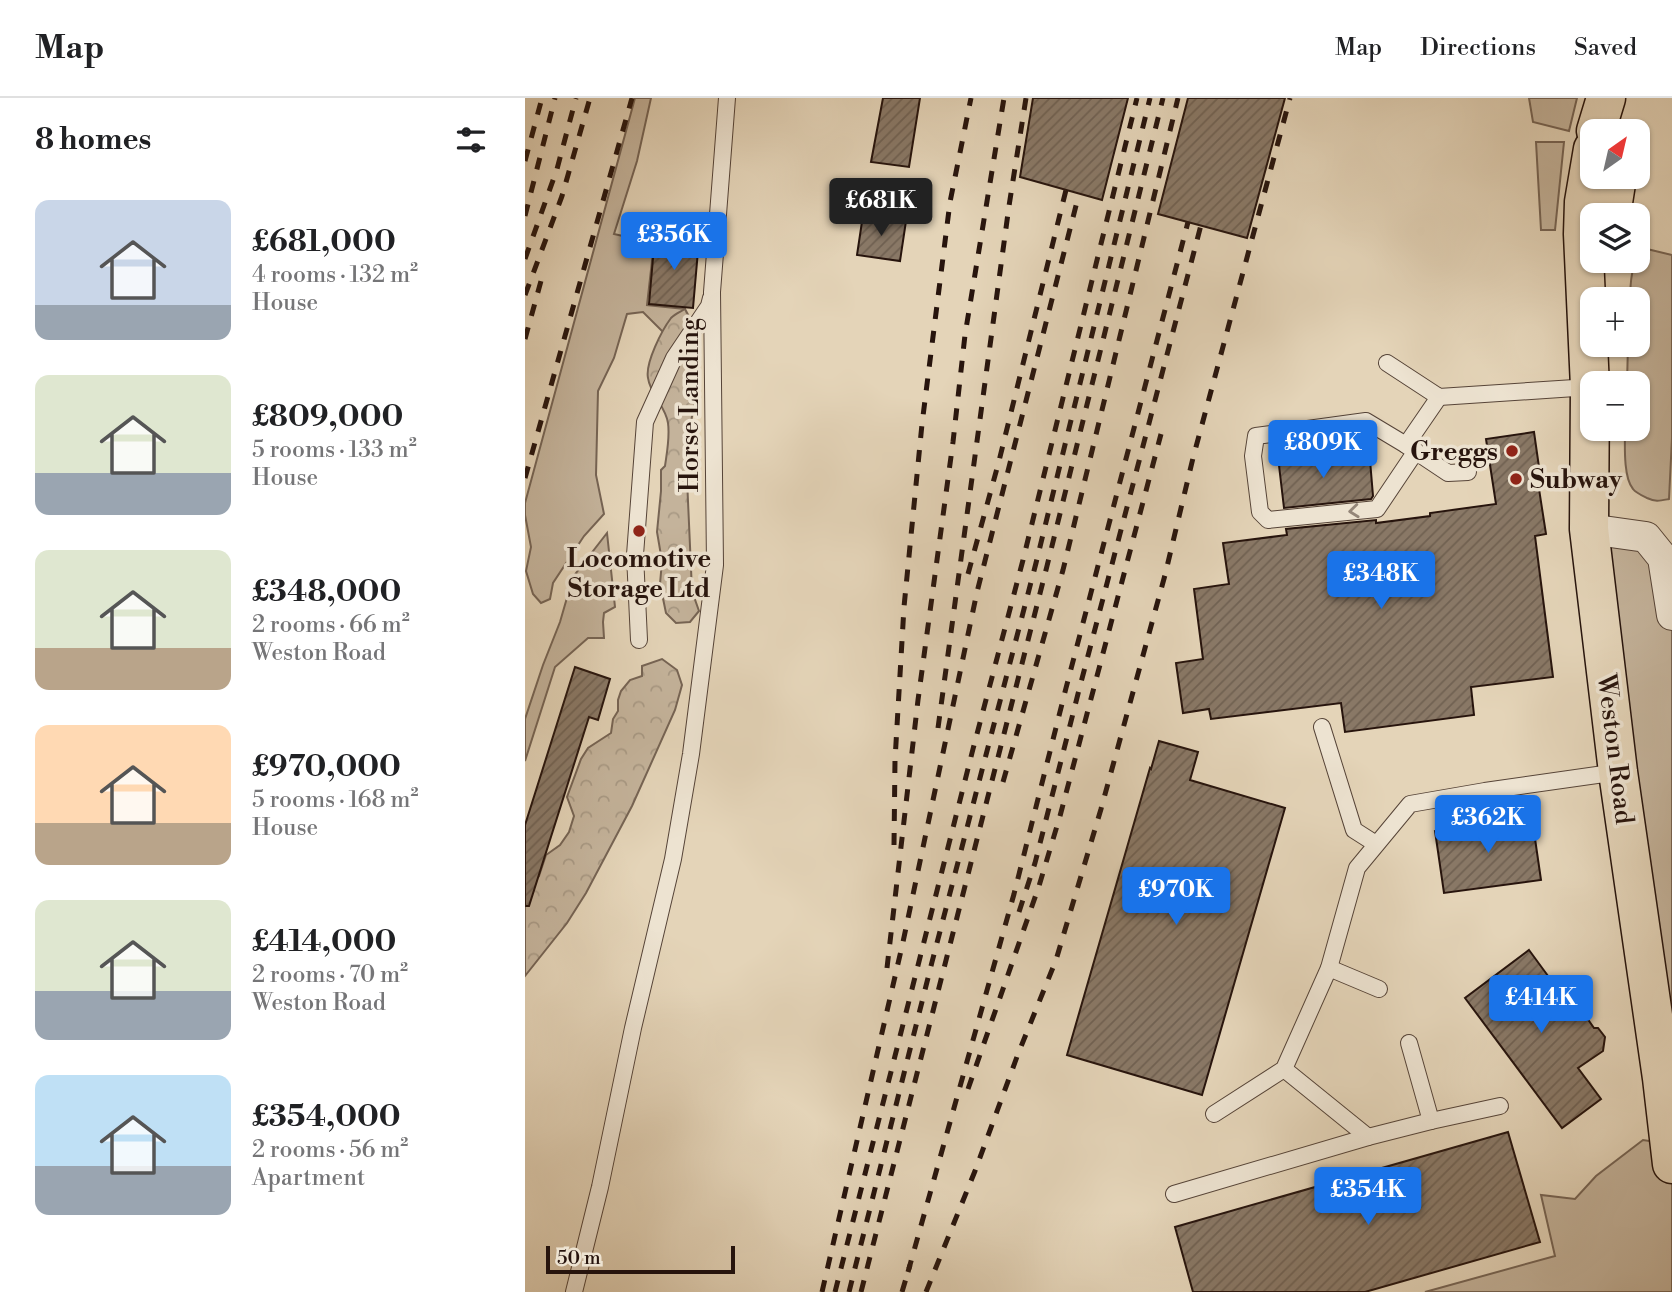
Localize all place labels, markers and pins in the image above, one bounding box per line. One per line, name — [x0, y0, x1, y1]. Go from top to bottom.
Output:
pin: £681K — [832, 178, 930, 238]
pin: £356K — [625, 212, 723, 272]
pin: £809K — [1274, 420, 1372, 480]
place label: Greggs — [1410, 436, 1498, 468]
marker: Greggs — [1504, 443, 1520, 459]
place label: Subway — [1530, 464, 1623, 496]
marker: Subway — [1508, 471, 1524, 487]
marker: Locomotive Storage Ltd — [631, 523, 647, 539]
place label: Locomotive Storage Ltd — [567, 543, 711, 605]
pin: £348K — [1332, 552, 1430, 611]
pin: £362K — [1439, 796, 1537, 855]
pin: £970K — [1127, 868, 1225, 927]
pin: £414K — [1492, 976, 1590, 1035]
pin: £354K — [1319, 1168, 1417, 1227]

